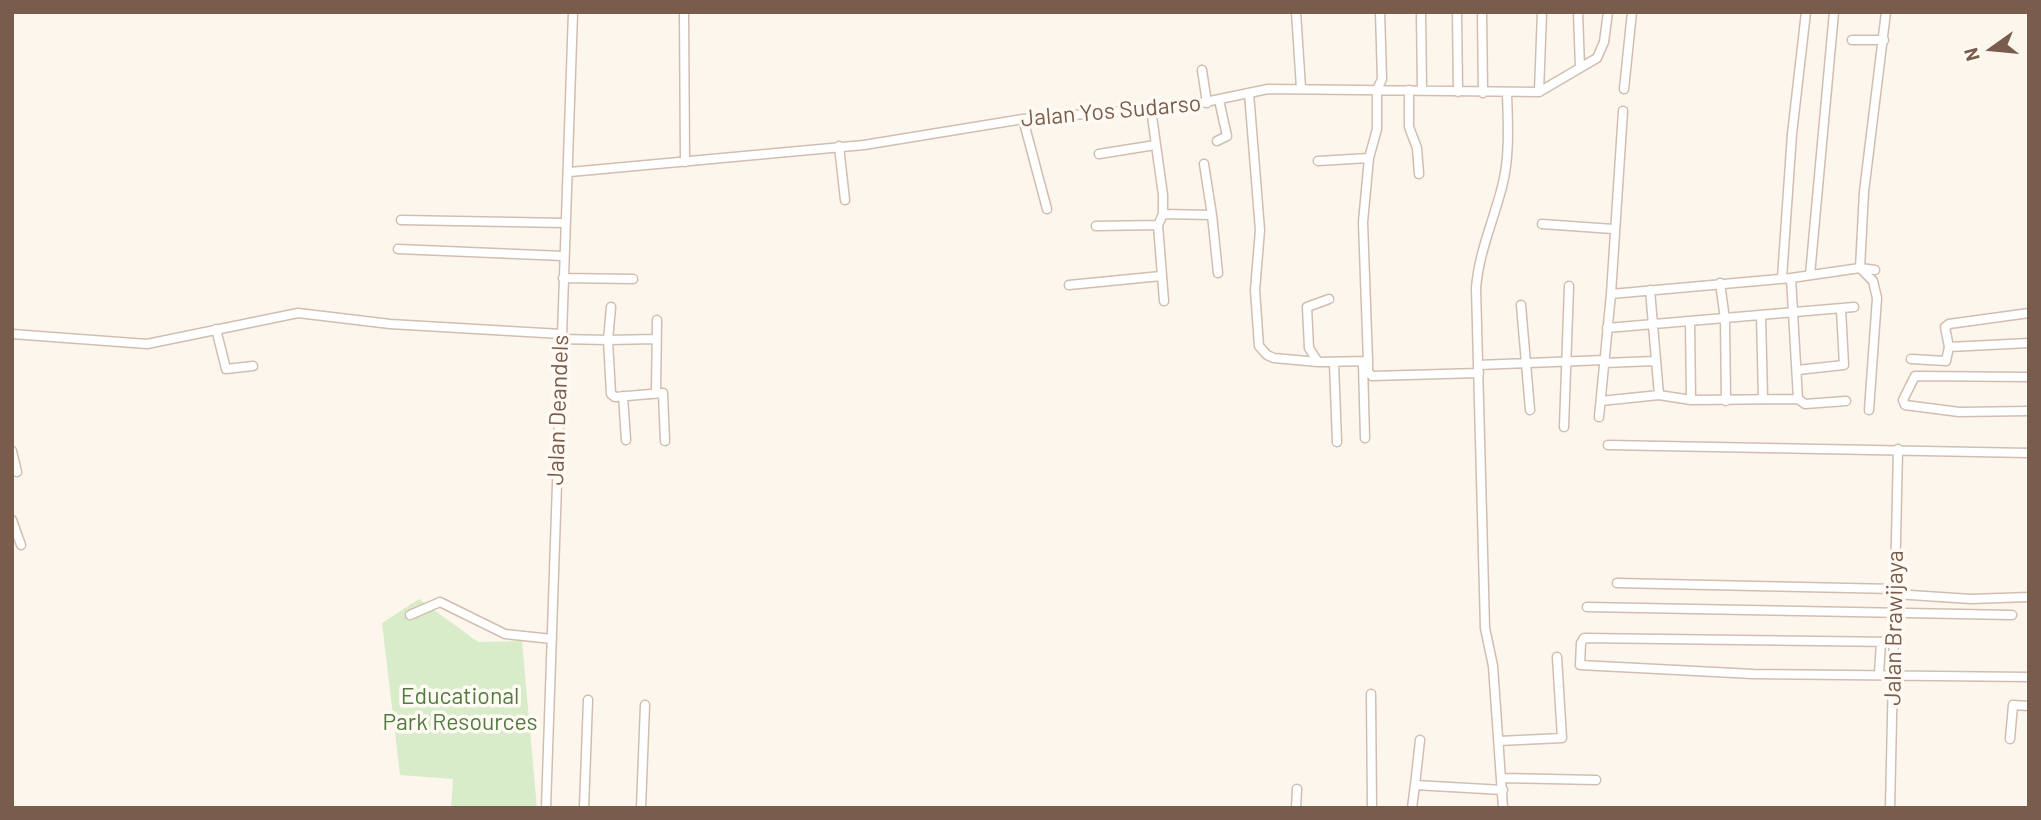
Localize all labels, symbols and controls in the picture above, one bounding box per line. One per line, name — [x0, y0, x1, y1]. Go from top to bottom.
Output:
north arrow — [1957, 14, 2027, 84]
text: N — [1958, 45, 1984, 64]
street label: Jalan Yos Sudarso — [1020, 89, 1202, 133]
street label: Jalan Deandels — [542, 334, 574, 486]
street label: Jalan Brawijaya — [1879, 550, 1909, 706]
park label: Educational Park Resources — [382, 682, 538, 736]

